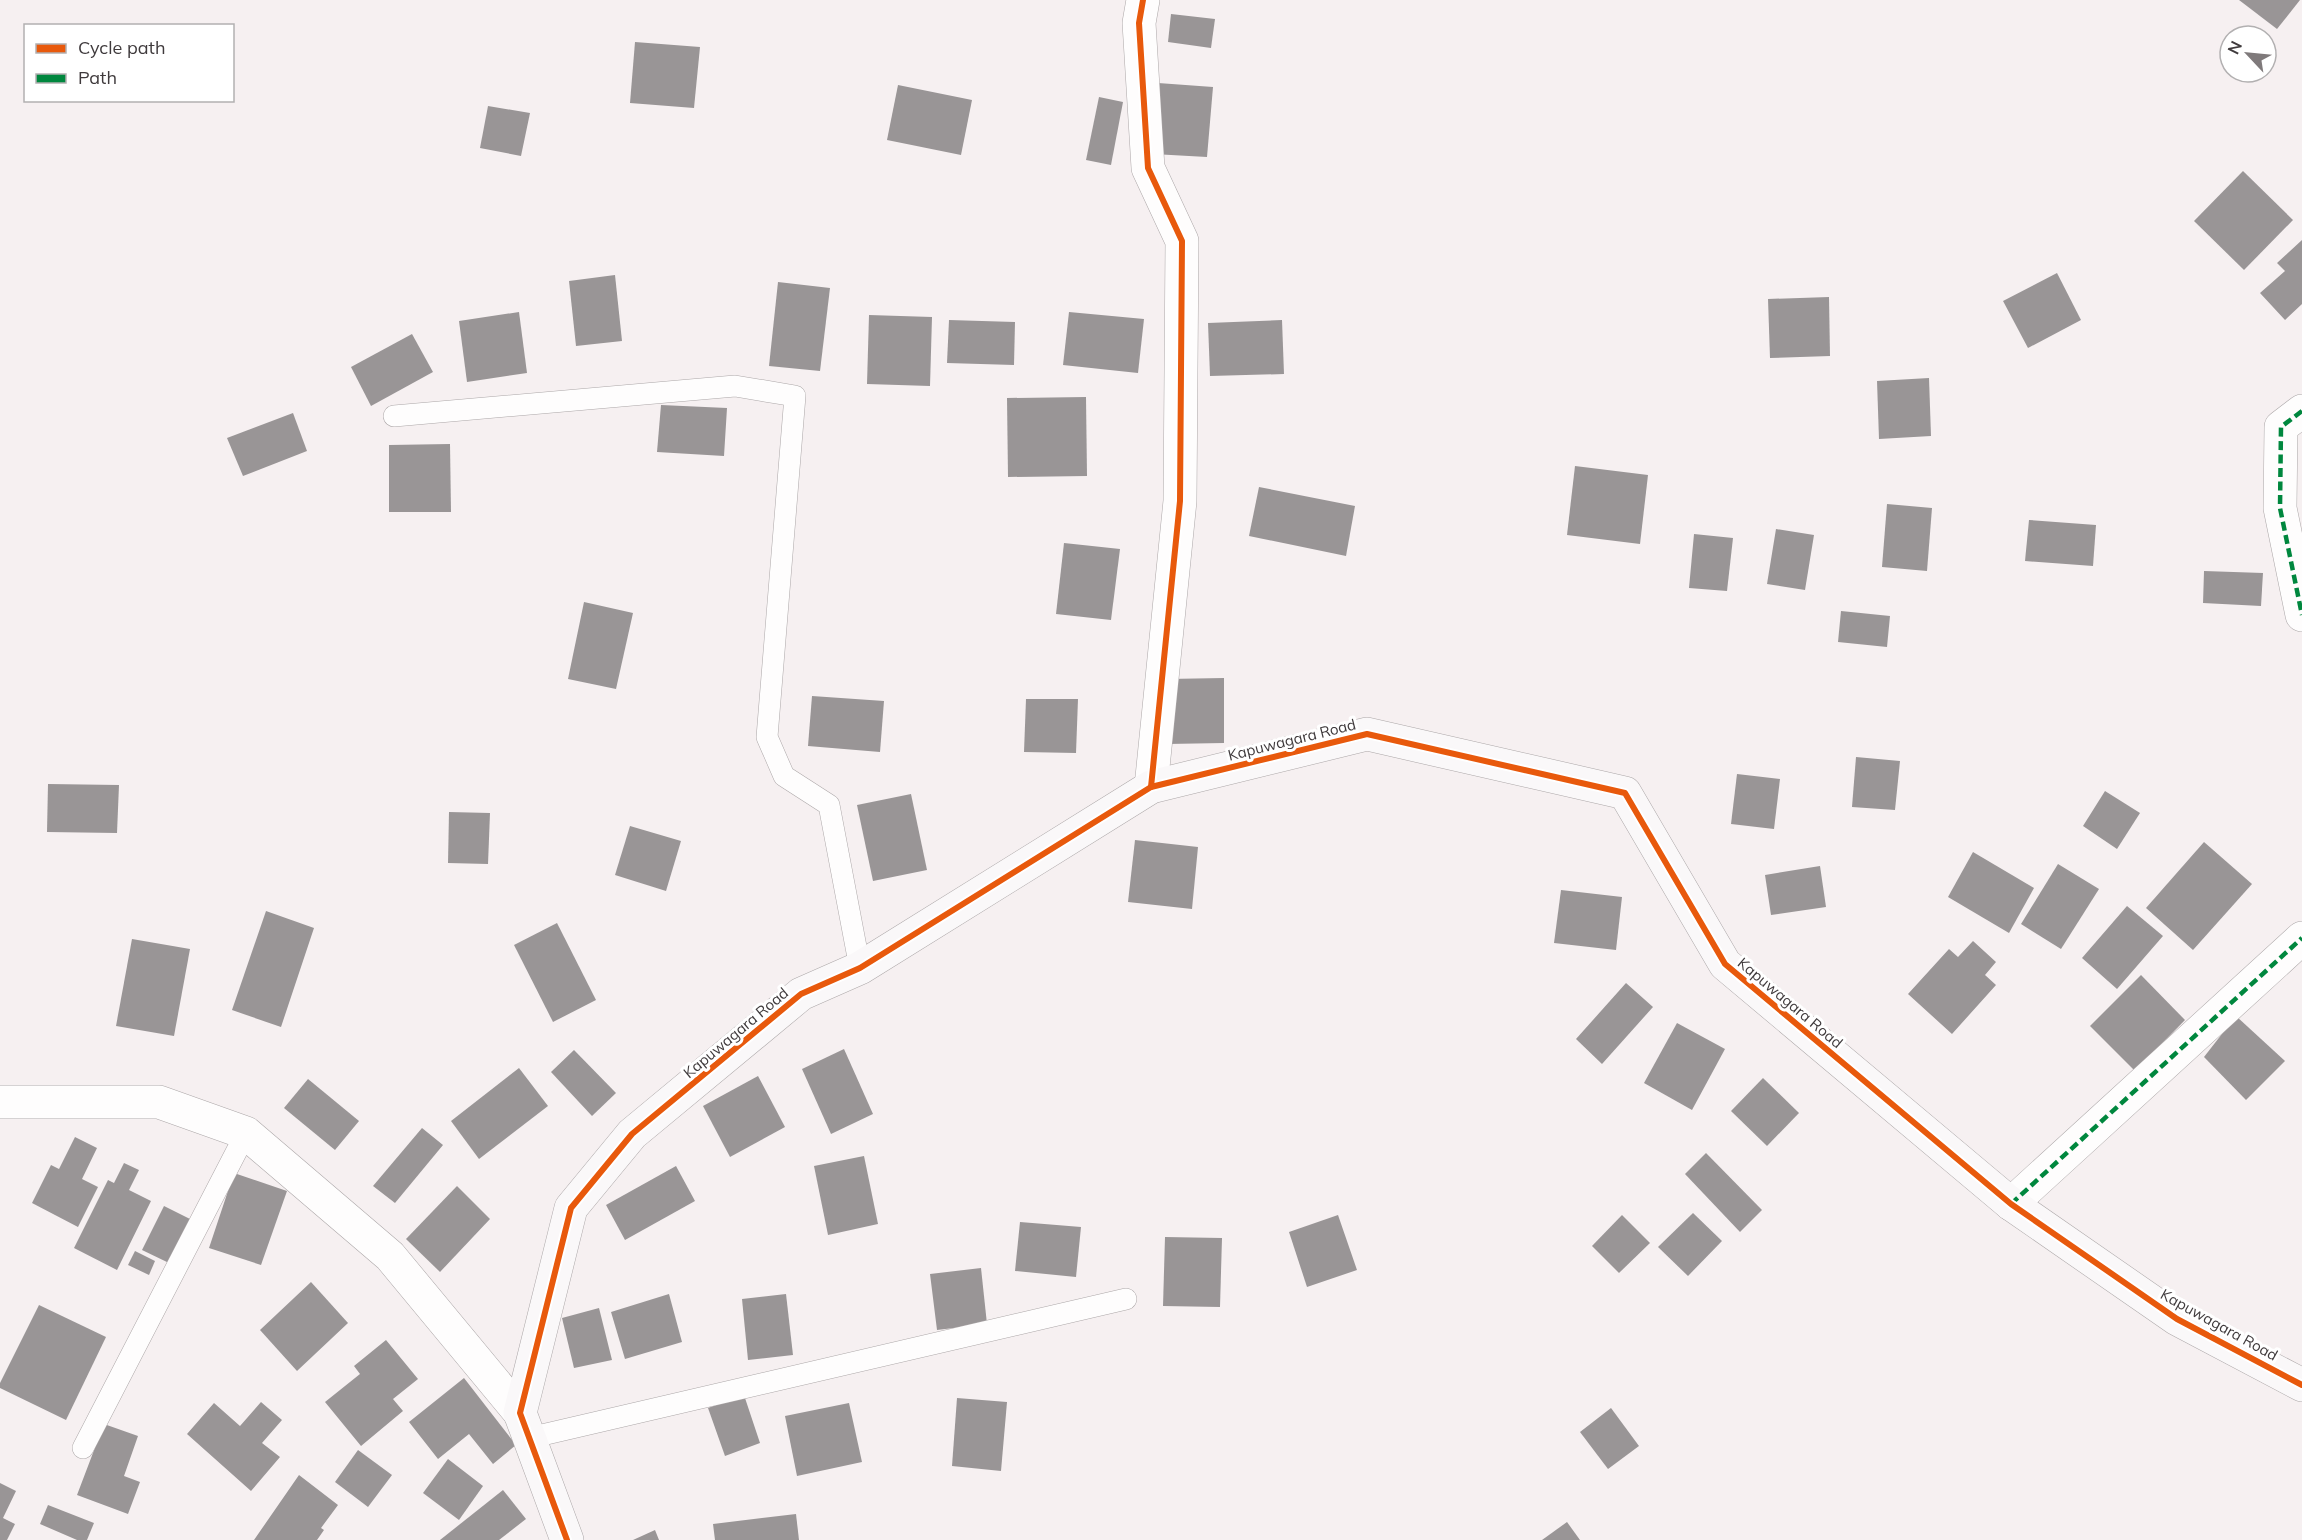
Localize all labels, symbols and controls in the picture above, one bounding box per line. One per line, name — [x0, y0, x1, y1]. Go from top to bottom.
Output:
legend — [24, 24, 234, 102]
north arrow — [2218, 24, 2278, 84]
text: Cycle path — [78, 36, 165, 59]
text: N — [2223, 38, 2246, 57]
text: Path — [78, 66, 117, 89]
street label: Kapuwagara Road — [1226, 714, 1358, 765]
street label: Kapuwagara Road — [1734, 953, 1847, 1052]
street label: Kapuwagara Road — [679, 983, 792, 1082]
street label: Kapuwagara Road — [2157, 1284, 2281, 1365]

